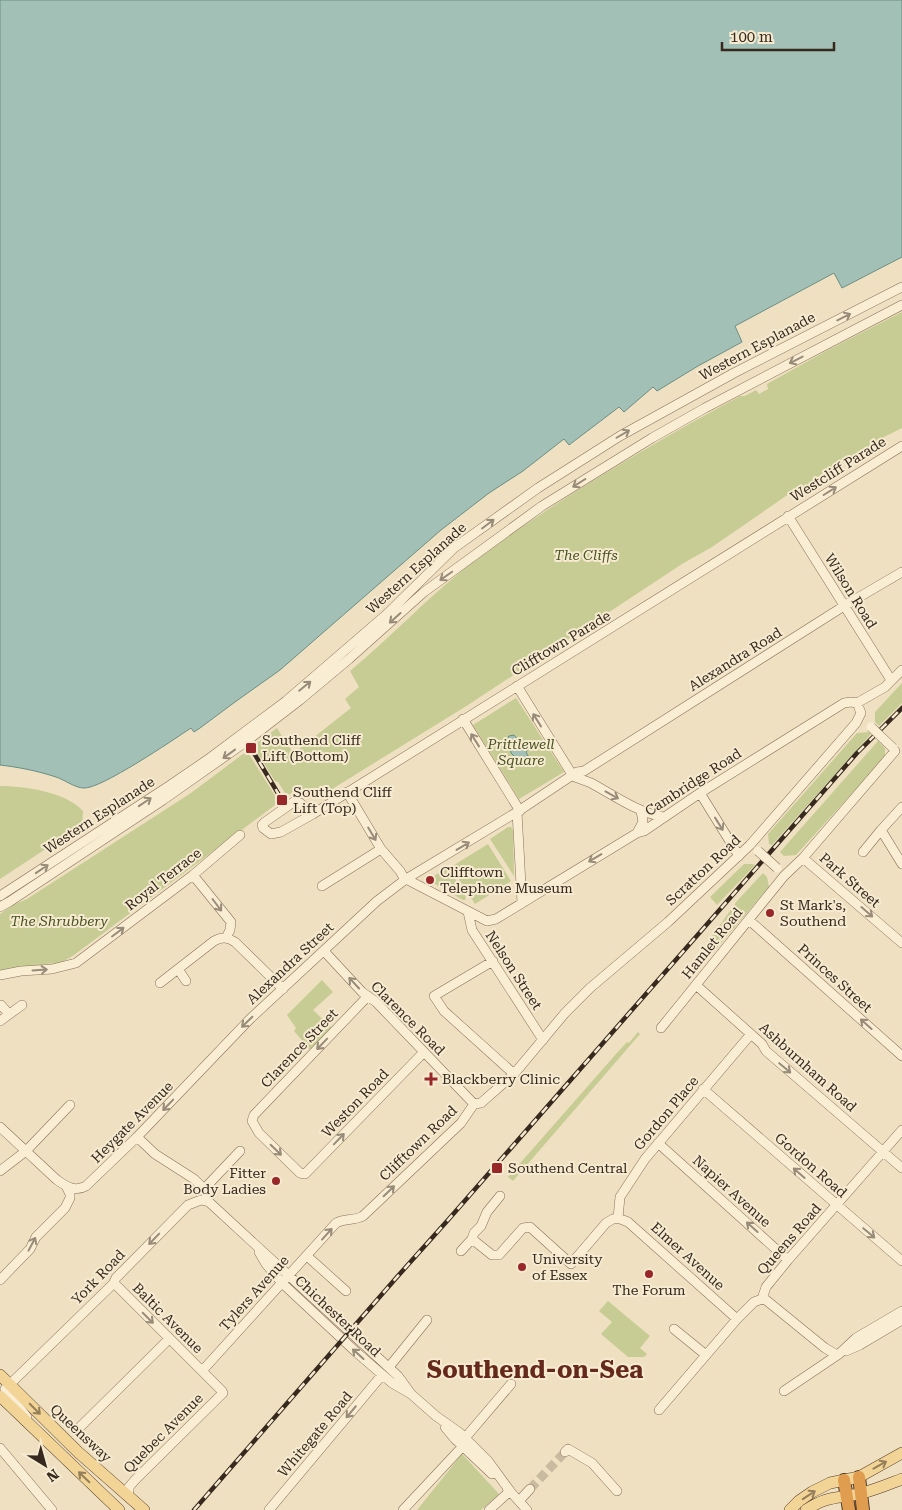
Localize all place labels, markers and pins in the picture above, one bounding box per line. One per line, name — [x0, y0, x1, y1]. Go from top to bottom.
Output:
place label: Southend Cliff Lift (Bottom) — [262, 732, 362, 764]
marker: Southend Cliff Lift (Bottom) — [244, 741, 258, 755]
place label: Southend Cliff Lift (Top) — [293, 784, 393, 816]
marker: Southend Cliff Lift (Top) — [275, 793, 289, 807]
place label: Clifftown Telephone Museum — [440, 864, 573, 896]
marker: Clifftown Telephone Museum — [424, 874, 436, 886]
place label: St Mark's, Southend — [780, 897, 846, 929]
marker: St Mark's, Southend — [764, 907, 776, 919]
place label: Blackberry Clinic — [442, 1071, 560, 1087]
marker: Blackberry Clinic — [424, 1072, 438, 1086]
place label: Southend Central — [508, 1160, 628, 1176]
marker: Southend Central — [490, 1161, 504, 1175]
place label: Fitter Body Ladies — [183, 1165, 266, 1197]
marker: Fitter Body Ladies — [270, 1175, 282, 1187]
place label: University of Essex — [532, 1251, 603, 1283]
marker: University of Essex — [516, 1261, 528, 1273]
marker: The Forum — [643, 1268, 655, 1280]
place label: The Forum — [612, 1282, 686, 1298]

